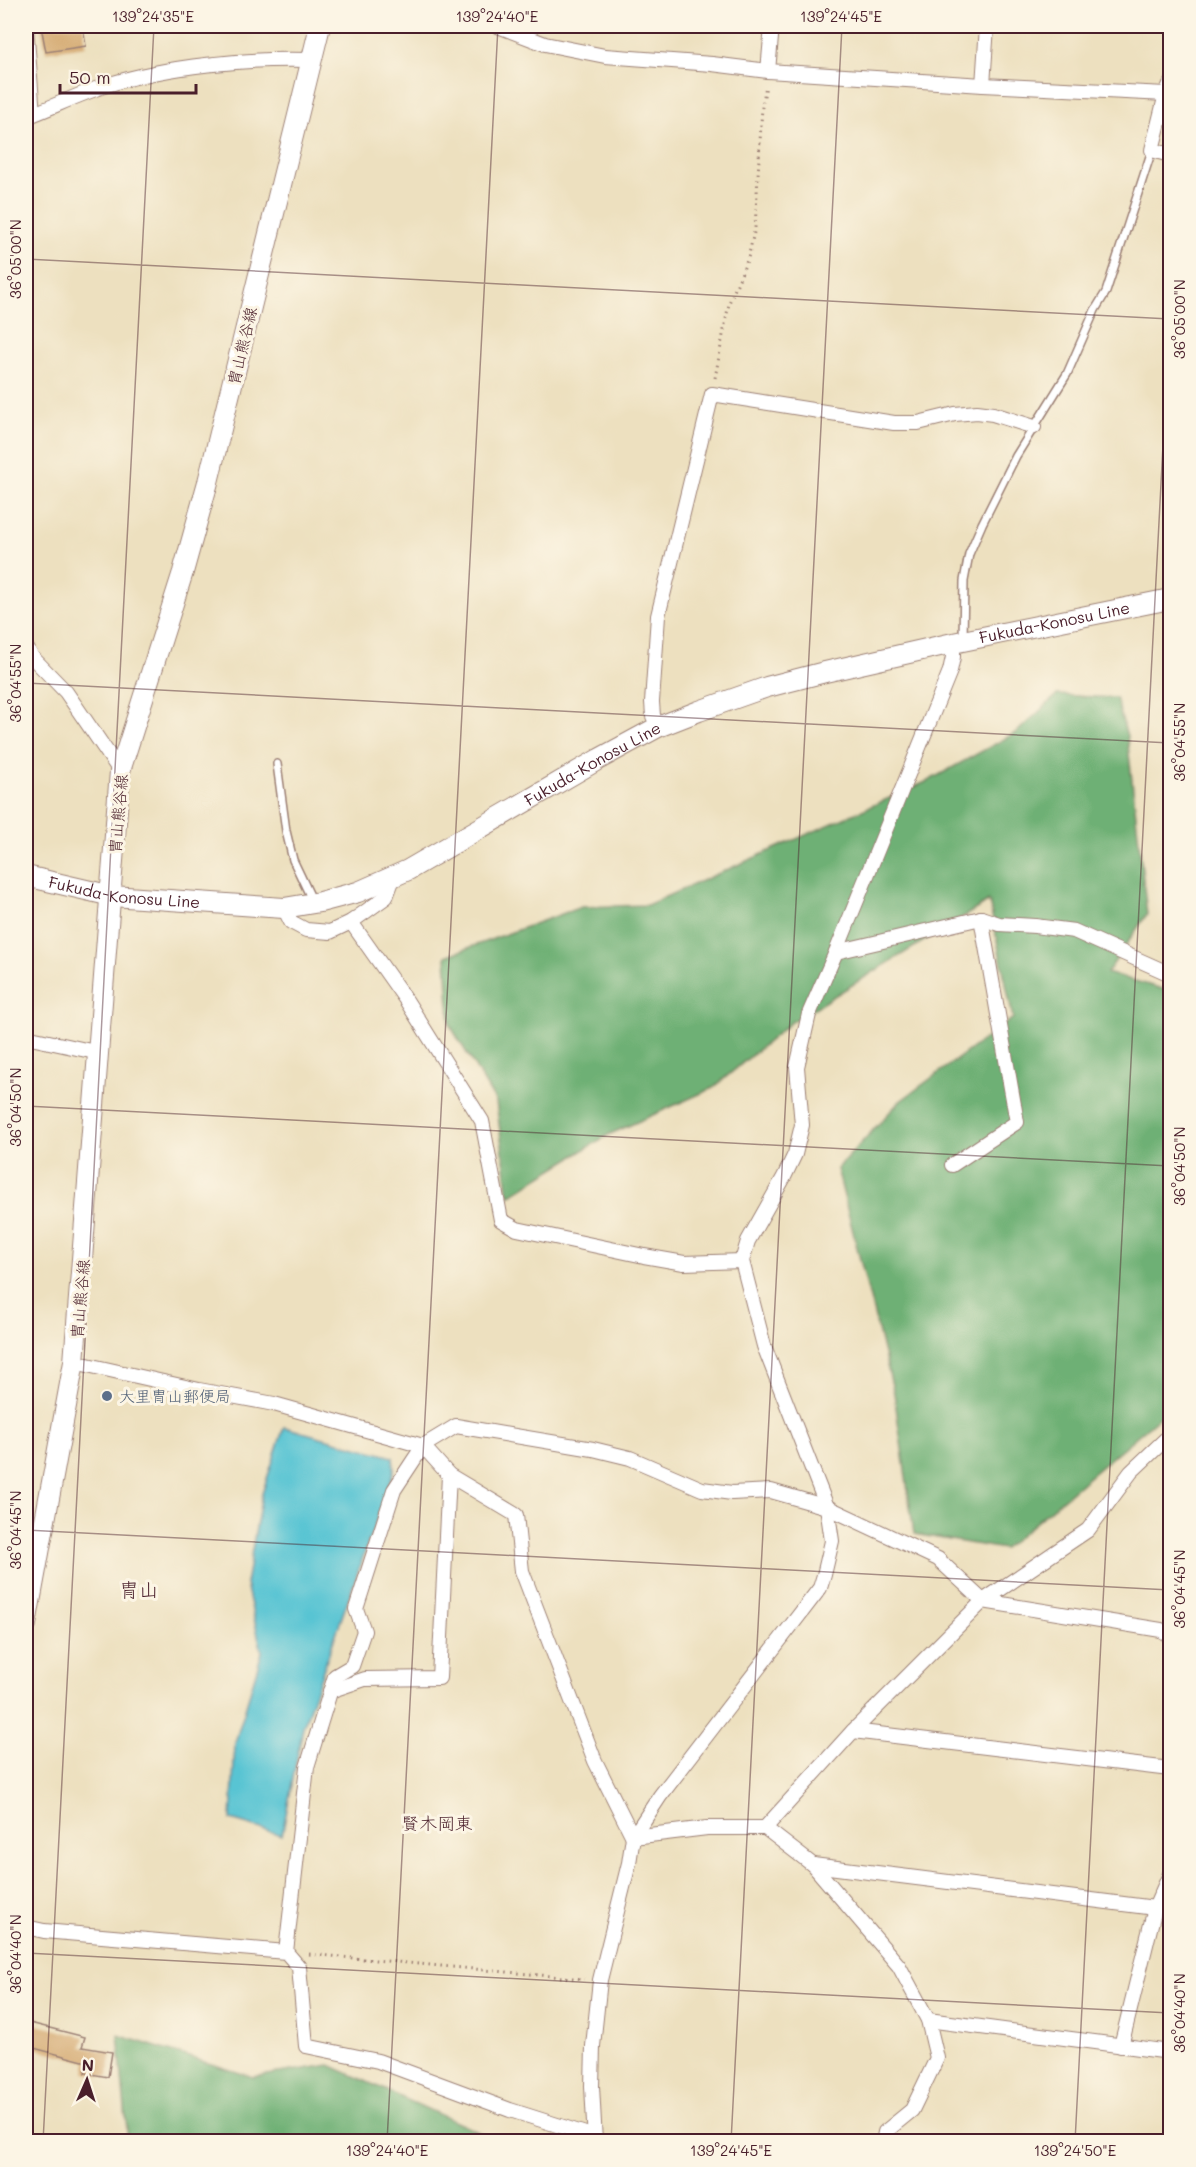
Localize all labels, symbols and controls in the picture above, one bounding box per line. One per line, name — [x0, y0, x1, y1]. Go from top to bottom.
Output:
text: 139°24'35"E — [112, 6, 194, 26]
text: 139°24'40"E — [456, 6, 539, 26]
text: 139°24'45"E — [800, 6, 882, 26]
scale bar — [60, 57, 196, 95]
text: 50 m — [69, 65, 111, 89]
text: 36°05'00"N — [5, 219, 25, 299]
text: 36°05'00"N — [1169, 279, 1189, 359]
street label: 胄山熊谷線 — [222, 305, 261, 387]
street label: Fukuda-Konosu Line — [977, 596, 1132, 647]
text: 36°04'55"N — [5, 644, 25, 722]
text: 36°04'55"N — [1169, 703, 1189, 781]
street label: Fukuda-Konosu Line — [520, 717, 664, 810]
street label: 胄山熊谷線 — [104, 773, 131, 855]
street label: Fukuda-Konosu Line — [47, 871, 201, 912]
text: 36°04'50"N — [5, 1067, 25, 1147]
text: 36°04'50"N — [1169, 1126, 1189, 1206]
street label: 胄山熊谷線 — [66, 1258, 93, 1340]
place label: 大里冑山郵便局 — [119, 1385, 231, 1406]
marker: 大里冑山郵便局 — [100, 1389, 114, 1403]
text: 36°04'45"N — [5, 1491, 25, 1569]
text: 36°04'45"N — [1169, 1550, 1189, 1628]
district label: 冑山 — [119, 1576, 159, 1602]
district label: 賢木岡東 — [401, 1811, 473, 1835]
text: 36°04'40"N — [5, 1914, 25, 1994]
text: 36°04'40"N — [1169, 1973, 1189, 2053]
north arrow — [57, 2050, 117, 2110]
text: N — [81, 2054, 94, 2075]
text: 139°24'40"E — [346, 2140, 429, 2160]
text: 139°24'45"E — [690, 2140, 772, 2160]
text: 139°24'50"E — [1034, 2140, 1117, 2160]

